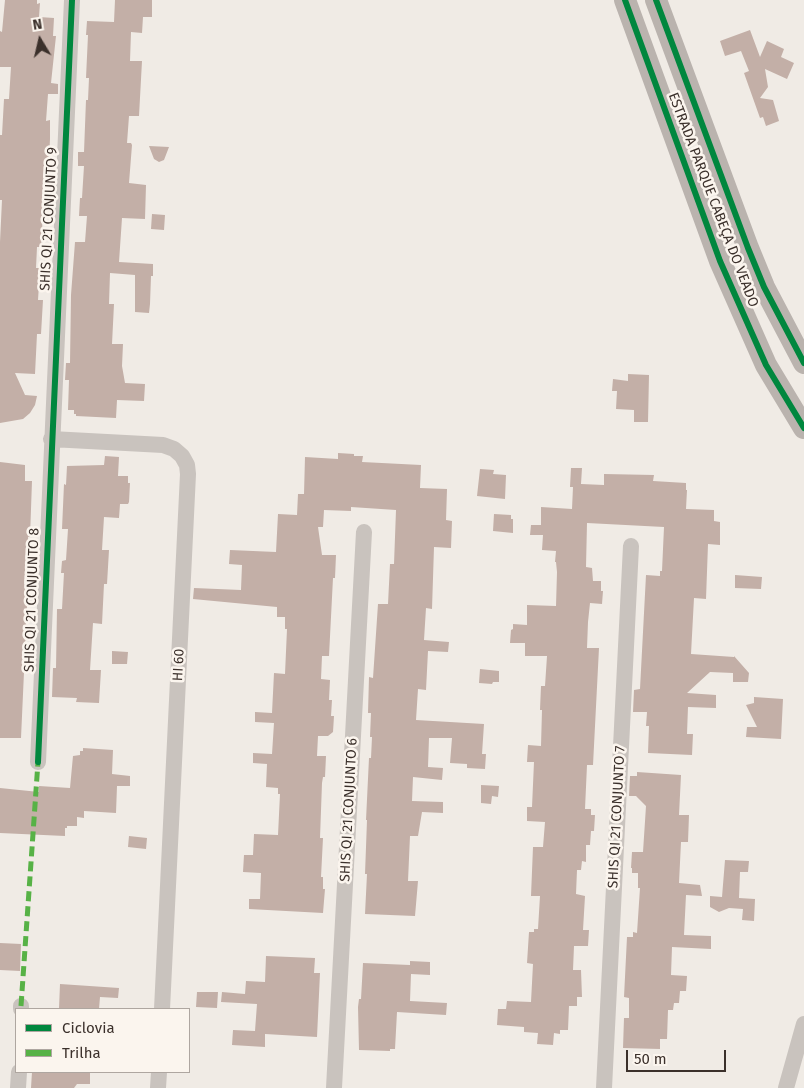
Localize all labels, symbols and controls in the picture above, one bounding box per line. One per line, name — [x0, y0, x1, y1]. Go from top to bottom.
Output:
north arrow — [15, 15, 65, 65]
text: N — [32, 16, 43, 34]
street label: ESTRADA PARQUE CABEÇA DO VEADO — [664, 90, 762, 310]
street label: SHIS QI 21 CONJUNTO 9 — [37, 147, 61, 291]
street label: SHIS QI 21 CONJUNTO 8 — [21, 528, 43, 672]
street label: HI 60 — [170, 648, 188, 682]
street label: SHIS QI 21 CONJUNTO 6 — [337, 738, 361, 882]
street label: SHIS QI 21 CONJUNTO 7 — [605, 745, 629, 889]
legend — [15, 1008, 190, 1073]
text: Ciclovia — [62, 1019, 115, 1037]
scale bar — [629, 1040, 729, 1072]
text: Trilha — [62, 1044, 101, 1062]
text: 50 m — [634, 1050, 667, 1068]

